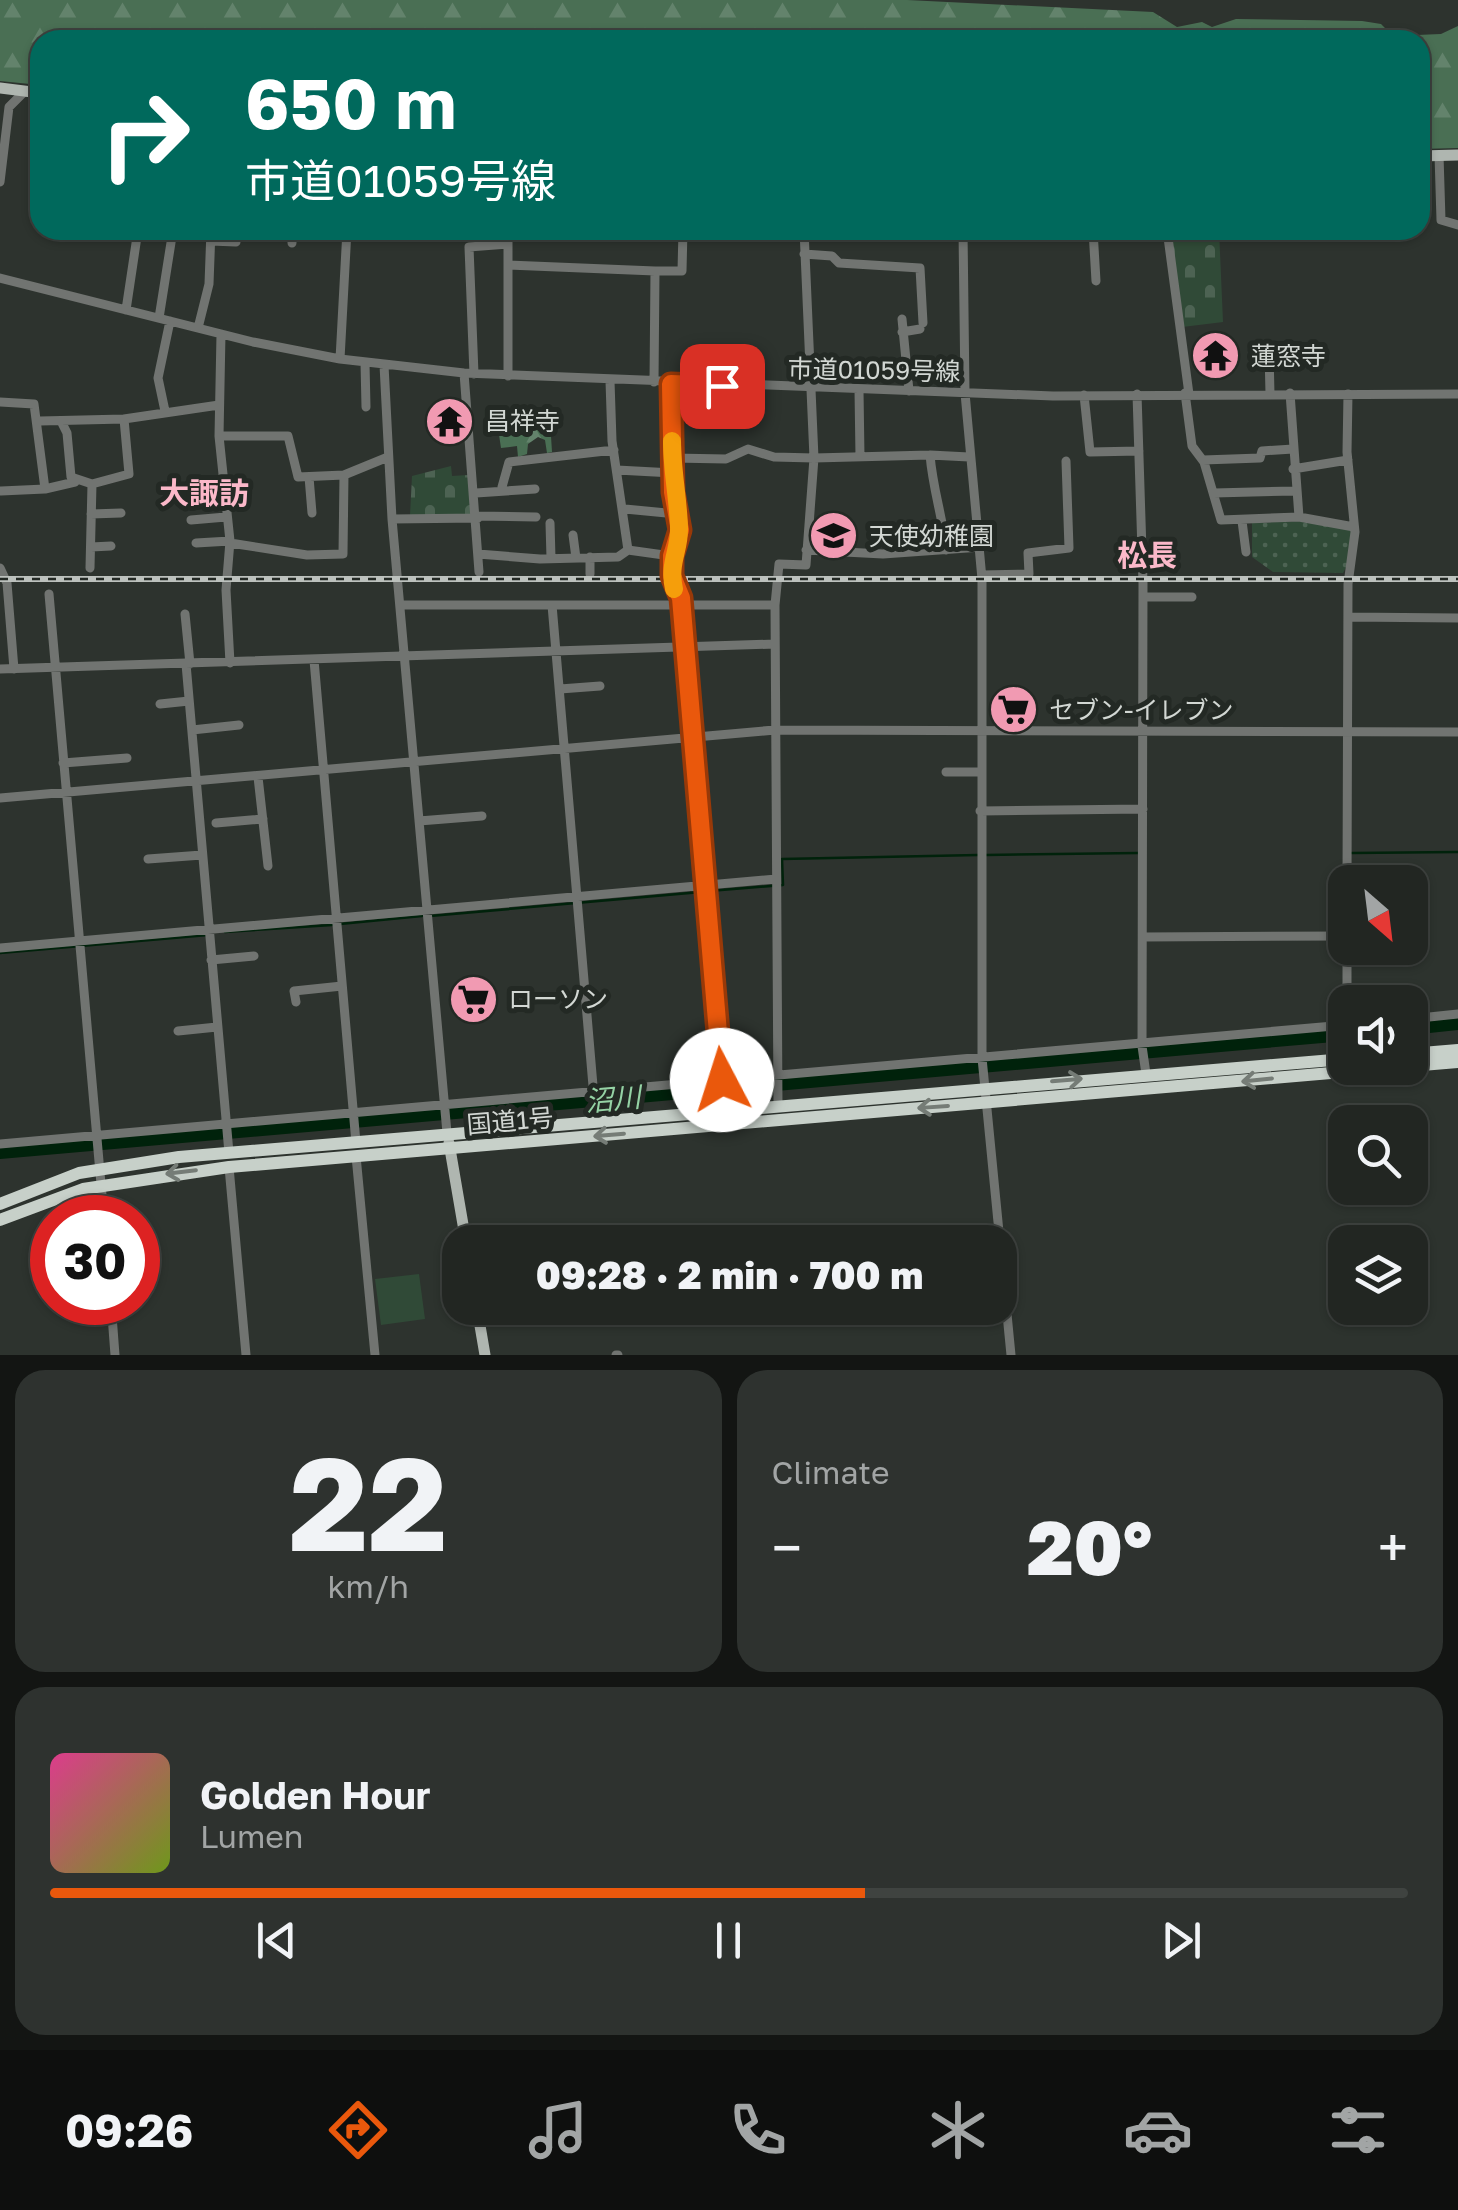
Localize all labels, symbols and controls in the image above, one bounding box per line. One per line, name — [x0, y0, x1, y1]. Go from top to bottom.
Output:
text: 650 m — [245, 60, 456, 144]
icon: right — [80, 70, 210, 200]
text: 市道01059号線 — [245, 153, 556, 207]
temple icon: 蓮窓寺 — [1190, 330, 1242, 382]
place label: 蓮窓寺 — [1251, 340, 1326, 371]
pin — [680, 344, 765, 429]
street label: 市道01059号線 — [787, 352, 961, 387]
icon: arrive — [695, 359, 750, 414]
temple icon: 昌祥寺 — [424, 395, 476, 447]
place label: 昌祥寺 — [485, 405, 560, 436]
district label: 大諏訪 — [159, 475, 249, 511]
school or university icon: 天使幼稚園 — [808, 510, 860, 562]
place label: 天使幼稚園 — [869, 520, 994, 551]
district label: 松長 — [1117, 537, 1177, 573]
supermarket icon: セブン-イレブン — [988, 684, 1040, 736]
place label: セブン-イレブン — [1049, 694, 1234, 725]
north arrow — [1328, 865, 1428, 965]
map controls — [1328, 865, 1428, 1325]
supermarket icon: ローソン — [447, 973, 499, 1025]
place label: ローソン — [508, 983, 608, 1014]
button: sound — [1328, 985, 1428, 1085]
position arrow — [670, 1028, 774, 1132]
one-way arrow — [1050, 1071, 1083, 1090]
one-way arrow — [1241, 1071, 1273, 1090]
water label: 沼川 — [584, 1079, 645, 1117]
one-way arrow — [917, 1098, 949, 1117]
street label: 国道1号 — [465, 1101, 555, 1140]
button: search — [1328, 1105, 1428, 1205]
one-way arrow — [594, 1125, 626, 1144]
one-way arrow — [165, 1164, 197, 1182]
speed limit sign: 30 — [30, 1195, 160, 1325]
button: layers — [1328, 1225, 1428, 1325]
text: 09:28 · 2 min · 700 m — [536, 1252, 923, 1297]
text: 22 — [289, 1424, 448, 1580]
text: Climate — [772, 1453, 890, 1491]
text: 20° — [1027, 1501, 1152, 1592]
text: − — [772, 1514, 802, 1580]
text: + — [1378, 1514, 1408, 1580]
text: km/h — [328, 1567, 409, 1605]
text: Golden Hour — [200, 1772, 431, 1817]
text: Lumen — [200, 1817, 304, 1855]
icon: previous — [249, 1913, 304, 1968]
icon: pause — [701, 1913, 756, 1968]
icon: next — [1154, 1913, 1209, 1968]
icon: directions — [323, 2095, 393, 2165]
icon: music — [523, 2095, 593, 2165]
icon: phone — [723, 2095, 793, 2165]
icon: climate — [923, 2095, 993, 2165]
icon: car — [1123, 2095, 1193, 2165]
icon: filters — [1323, 2095, 1393, 2165]
text: 09:26 — [65, 2103, 193, 2157]

